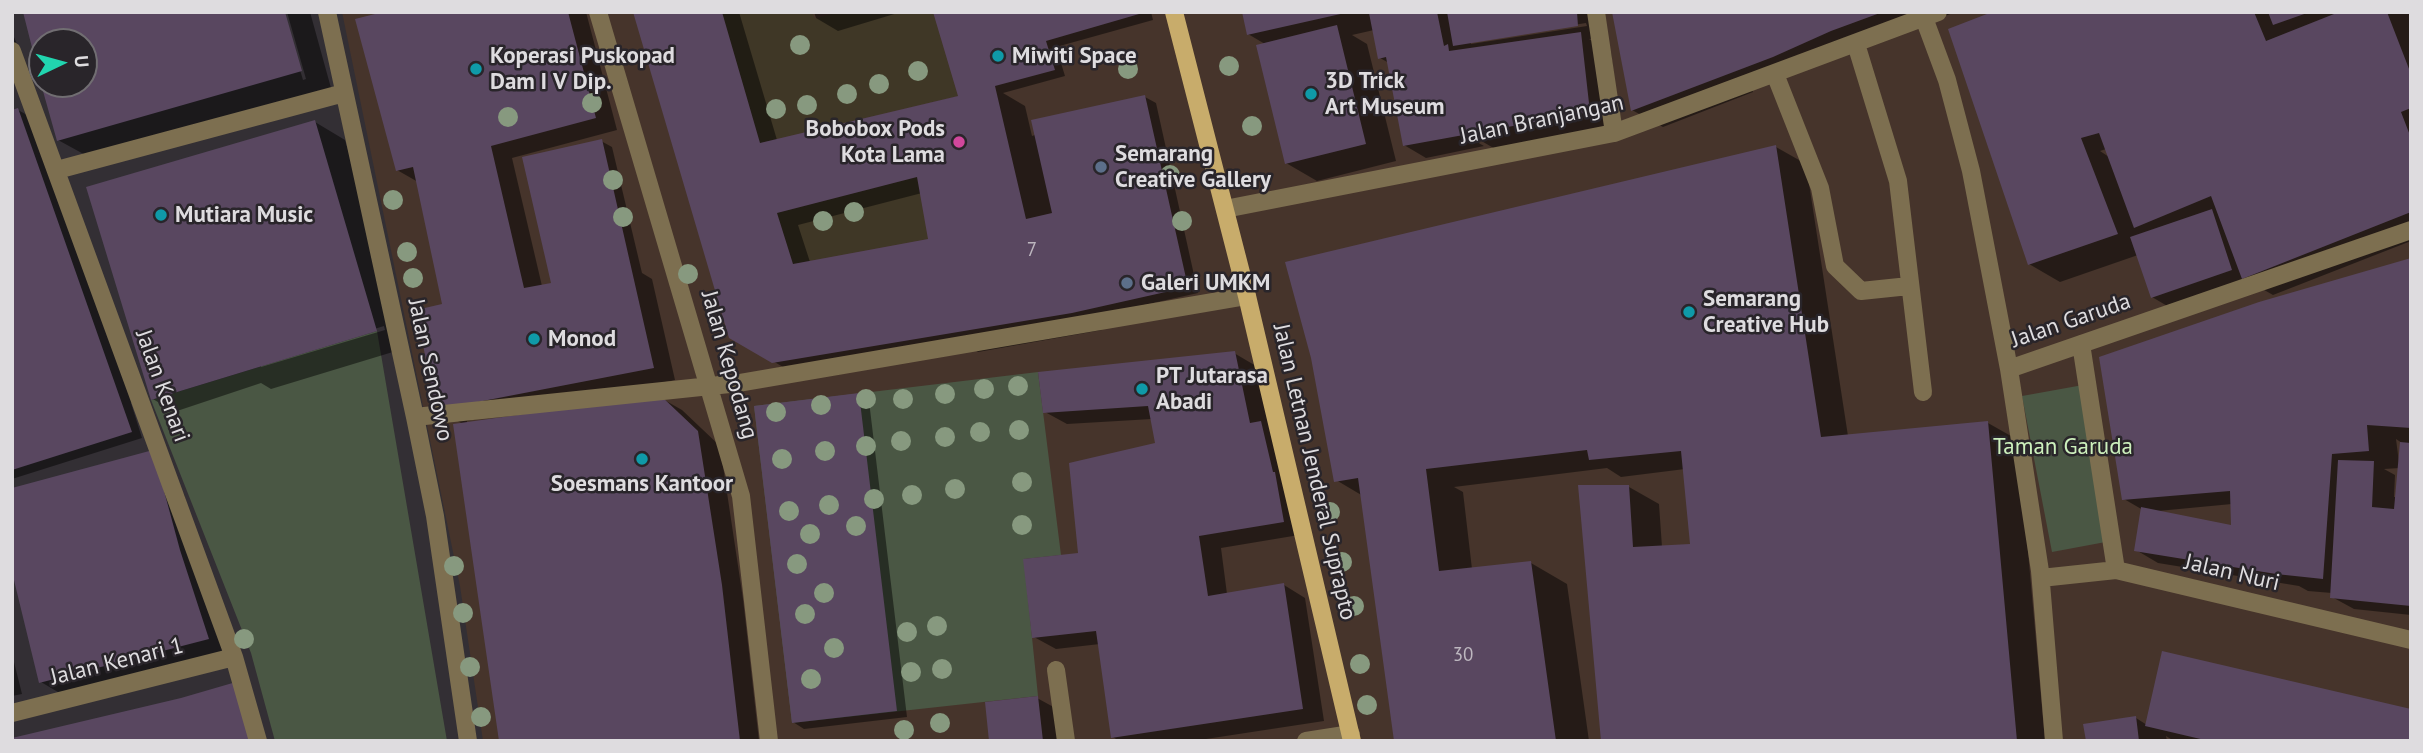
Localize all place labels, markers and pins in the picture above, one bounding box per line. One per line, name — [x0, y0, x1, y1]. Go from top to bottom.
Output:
place label: Koperasi Puskopad Dam I V Dip. — [490, 42, 675, 96]
place label: Miwiti Space — [1012, 42, 1137, 70]
marker: Miwiti Space — [990, 48, 1006, 64]
marker: Koperasi Puskopad Dam I V Dip. — [468, 61, 484, 77]
place label: 3D Trick Art Museum — [1325, 67, 1445, 121]
marker: 3D Trick Art Museum — [1303, 86, 1319, 102]
place label: Bobobox Pods Kota Lama — [806, 115, 945, 169]
marker: Bobobox Pods Kota Lama — [951, 134, 967, 150]
place label: Semarang Creative Gallery — [1115, 140, 1271, 194]
marker: Semarang Creative Gallery — [1093, 159, 1109, 175]
place label: Mutiara Music — [175, 201, 313, 229]
marker: Mutiara Music — [153, 207, 169, 223]
place label: Galeri UMKM — [1141, 269, 1270, 297]
marker: Galeri UMKM — [1119, 275, 1135, 291]
place label: Semarang Creative Hub — [1703, 285, 1829, 339]
marker: Semarang Creative Hub — [1681, 304, 1697, 320]
place label: Monod — [548, 325, 616, 353]
marker: Monod — [526, 331, 542, 347]
place label: PT Jutarasa Abadi — [1156, 362, 1268, 416]
marker: PT Jutarasa Abadi — [1134, 381, 1150, 397]
marker: Soesmans Kantoor — [634, 451, 650, 467]
place label: Soesmans Kantoor — [551, 470, 733, 498]

